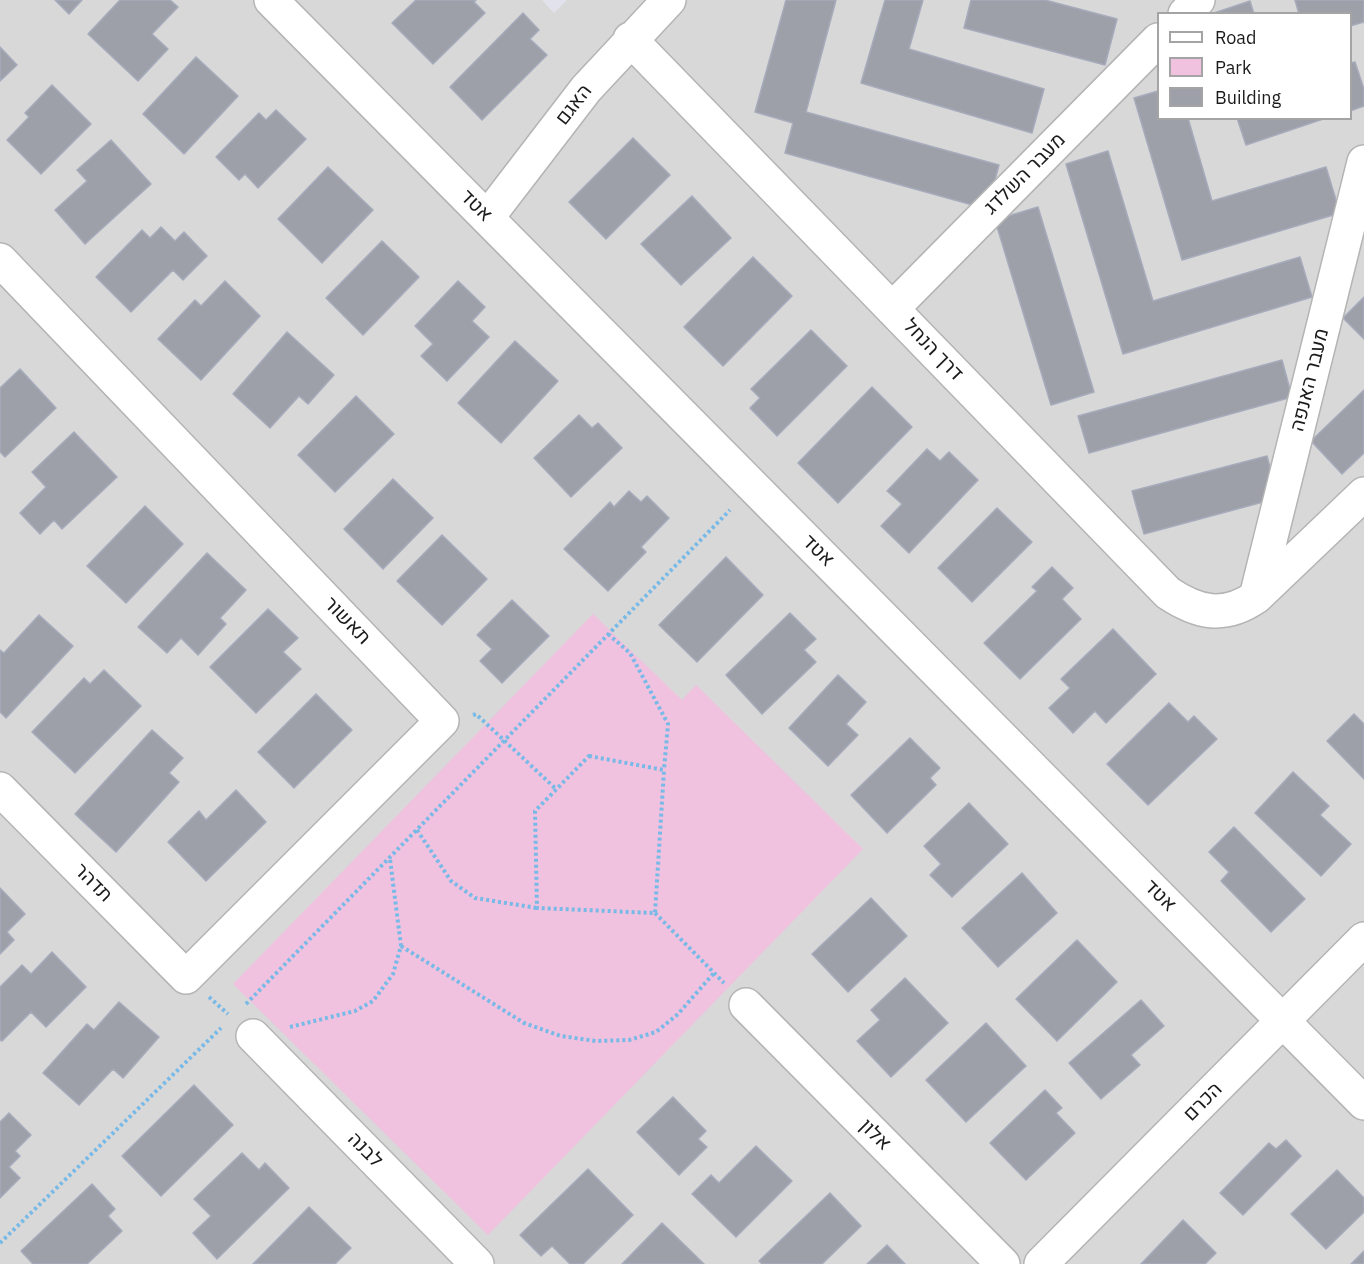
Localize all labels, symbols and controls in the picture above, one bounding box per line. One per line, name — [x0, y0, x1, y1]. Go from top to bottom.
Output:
legend — [1157, 12, 1352, 120]
text: Road — [1215, 26, 1256, 49]
text: Park — [1215, 56, 1251, 79]
street label: האגם — [551, 80, 597, 130]
text: Building — [1215, 86, 1281, 109]
street label: מעבר השלדג — [979, 128, 1071, 220]
street label: אטד — [455, 185, 497, 227]
street label: דרך הנחל — [898, 314, 968, 386]
street label: מעבר האנפה — [1286, 326, 1334, 434]
street label: אטד — [797, 530, 839, 572]
street label: תאשור — [319, 592, 375, 650]
street label: תדהר — [69, 859, 117, 907]
street label: אטד — [1139, 875, 1181, 917]
street label: הכרם — [1179, 1078, 1227, 1126]
street label: אלון — [854, 1114, 896, 1156]
street label: לבנה — [342, 1127, 388, 1173]

